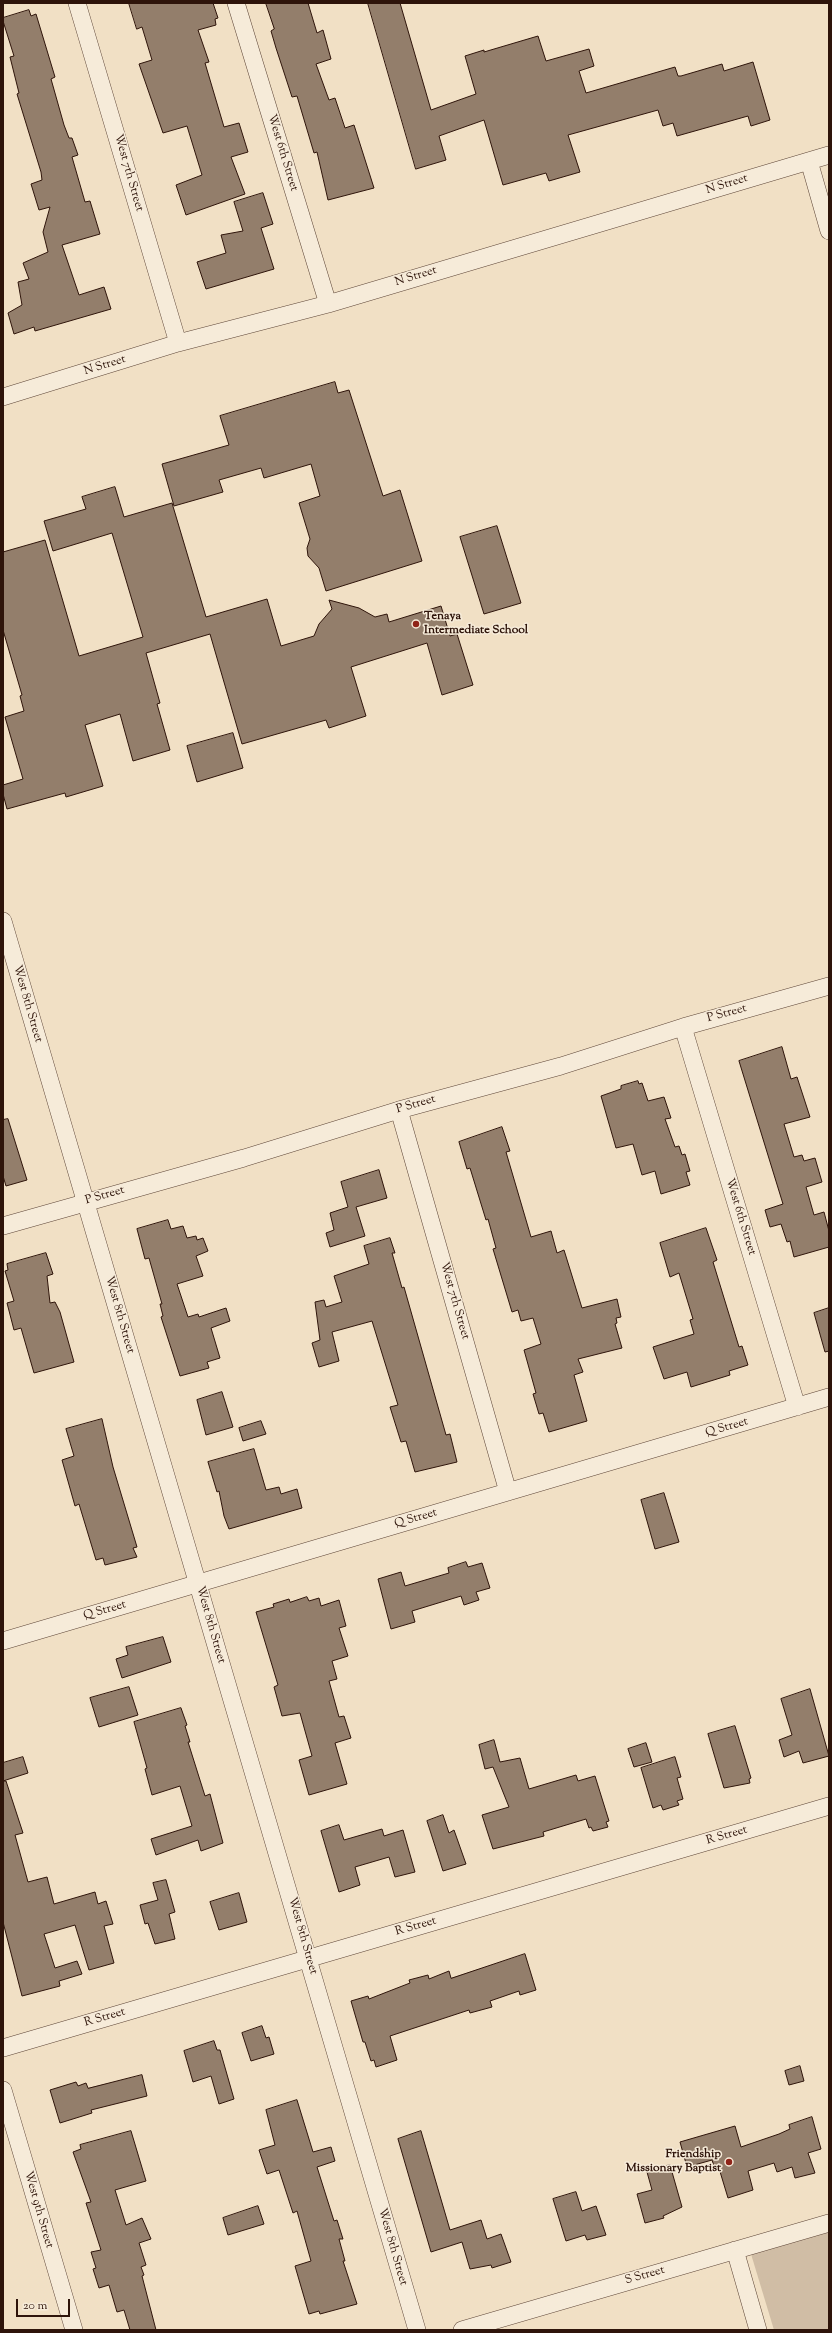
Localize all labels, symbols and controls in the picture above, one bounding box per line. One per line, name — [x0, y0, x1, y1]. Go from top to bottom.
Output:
street label: West 6th Street — [263, 113, 301, 193]
street label: West 7th Street — [110, 133, 146, 213]
street label: N Street — [704, 172, 750, 198]
street label: N Street — [393, 264, 439, 290]
street label: N Street — [82, 353, 128, 379]
place label: Tenaya Intermediate School — [424, 610, 528, 638]
marker: Tenaya Intermediate School — [411, 619, 421, 629]
street label: West 8th Street — [9, 964, 45, 1044]
street label: P Street — [706, 1002, 748, 1026]
street label: P Street — [395, 1093, 437, 1117]
street label: West 6th Street — [721, 1177, 759, 1257]
street label: P Street — [84, 1184, 126, 1208]
street label: West 7th Street — [436, 1261, 472, 1341]
street label: West 8th Street — [101, 1275, 137, 1355]
street label: Q Street — [704, 1415, 750, 1441]
street label: Q Street — [393, 1506, 439, 1532]
street label: West 8th Street — [192, 1585, 228, 1665]
street label: Q Street — [82, 1598, 128, 1624]
street label: R Street — [705, 1823, 749, 1849]
street label: West 8th Street — [284, 1896, 320, 1976]
street label: R Street — [394, 1914, 438, 1940]
street label: R Street — [83, 2005, 127, 2031]
place label: Friendship Missionary Baptist — [626, 2148, 721, 2176]
marker: Friendship Missionary Baptist — [724, 2157, 734, 2167]
street label: West 9th Street — [20, 2170, 56, 2250]
street label: West 8th Street — [374, 2207, 410, 2287]
street label: S Street — [623, 2263, 667, 2289]
scale bar — [18, 2291, 72, 2317]
text: 20 m — [23, 2297, 47, 2315]

